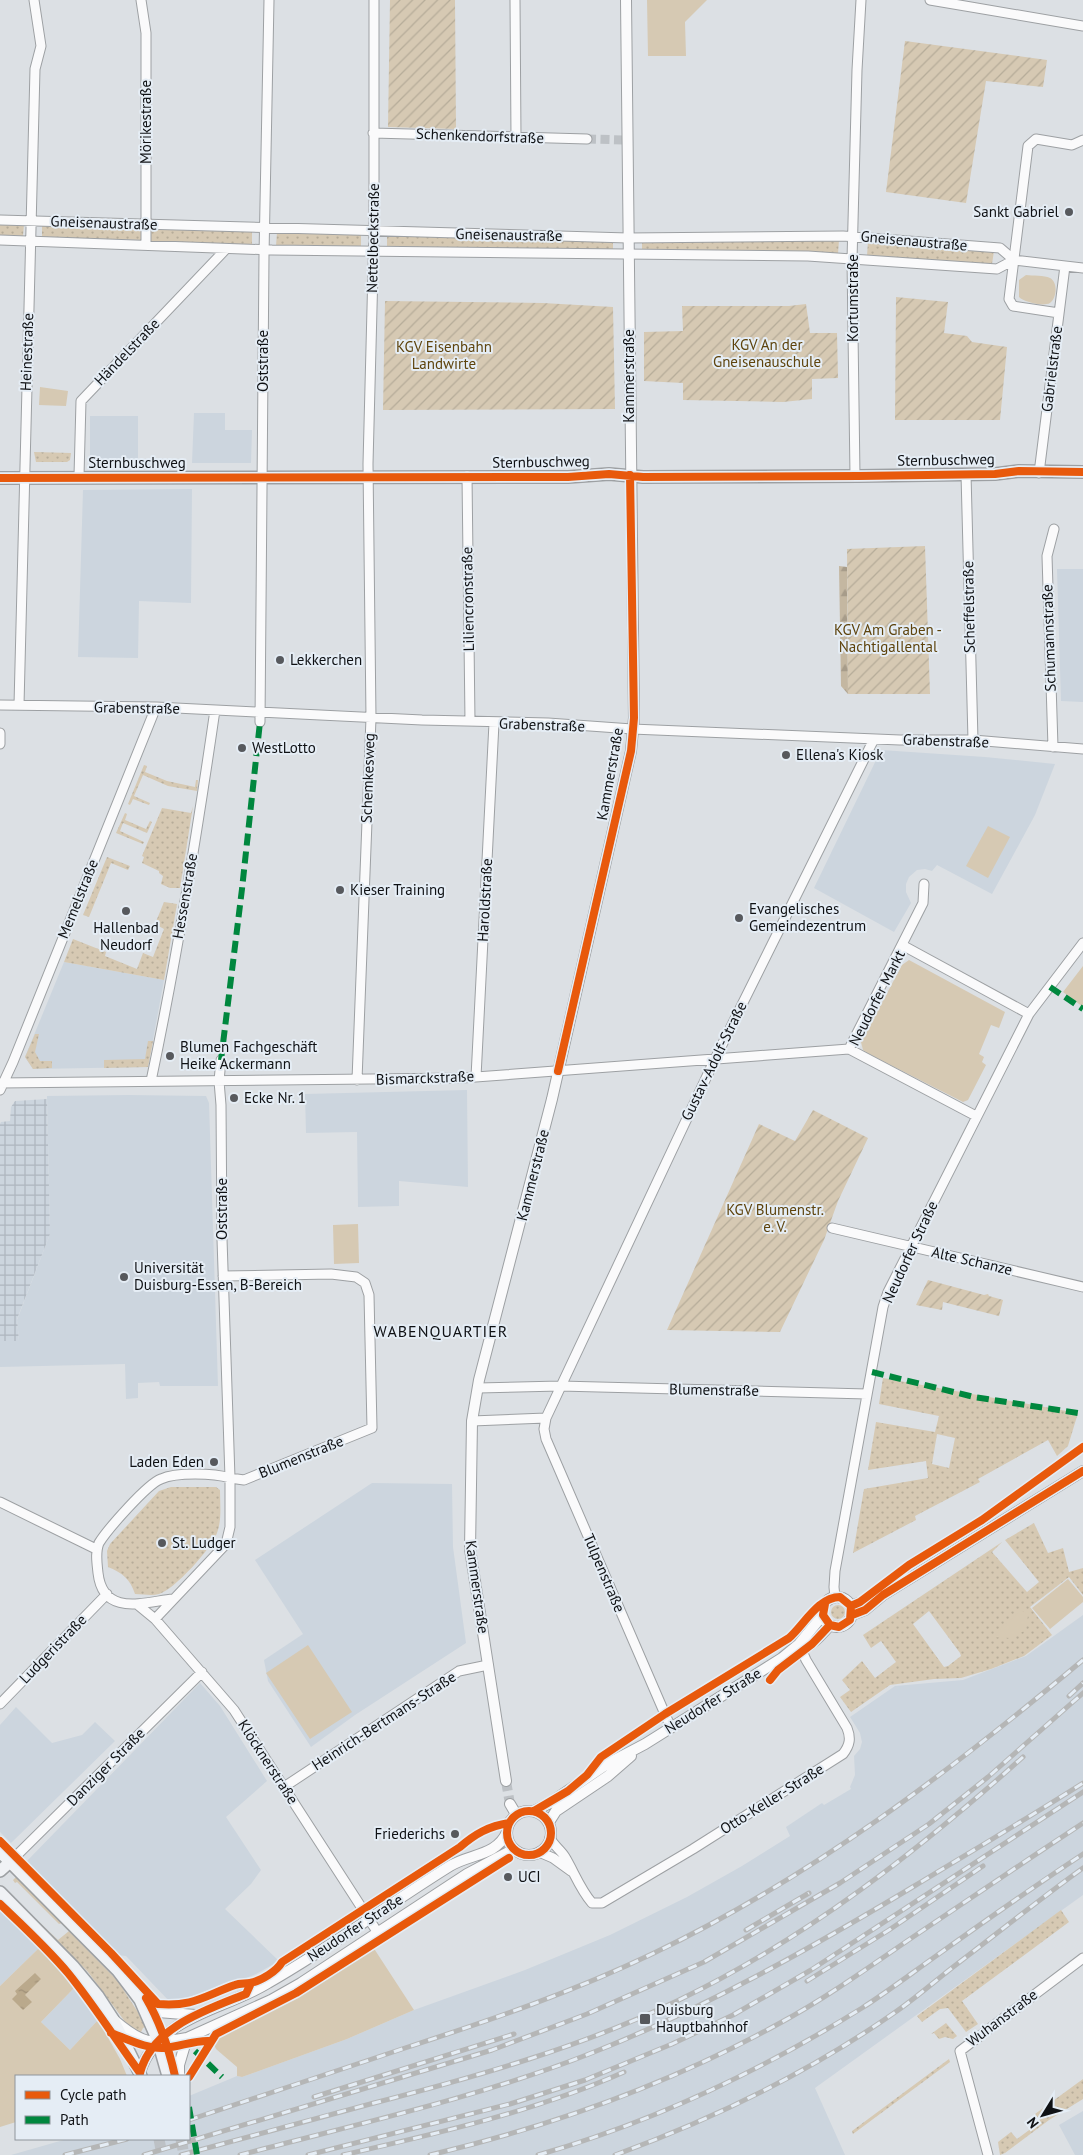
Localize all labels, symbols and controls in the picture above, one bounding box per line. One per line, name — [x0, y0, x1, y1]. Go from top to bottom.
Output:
street label: Mörikestraße — [136, 80, 155, 164]
street label: Schenkendorfstraße — [416, 124, 544, 147]
street label: Nettelbeckstraße — [362, 183, 383, 293]
place label: Sankt Gabriel — [973, 202, 1060, 221]
marker: Sankt Gabriel — [1063, 206, 1075, 218]
street label: Gneisenaustraße — [50, 211, 158, 234]
street label: Gneisenaustraße — [455, 224, 563, 245]
street label: Gneisenaustraße — [860, 226, 968, 255]
street label: Kortumstraße — [843, 254, 862, 342]
street label: Heinestraße — [16, 313, 37, 391]
street label: Händelstraße — [90, 314, 163, 389]
street label: Gabrielstraße — [1037, 325, 1066, 413]
street label: Kammerstraße — [619, 329, 638, 423]
street label: Oststraße — [253, 330, 272, 392]
park label: KGV An der Gneisenauschule — [713, 335, 821, 371]
park label: KGV Eisenbahn Landwirte — [396, 337, 492, 373]
street label: Sternbuschweg — [897, 449, 995, 470]
street label: Sternbuschweg — [492, 451, 590, 472]
street label: Sternbuschweg — [88, 453, 186, 472]
street label: Liliencronstraße — [457, 547, 478, 651]
street label: Scheffelstraße — [958, 561, 979, 653]
street label: Schumannstraße — [1037, 584, 1060, 692]
park label: KGV Am Graben - Nachtigallental — [834, 620, 942, 656]
place label: Lekkerchen — [290, 650, 362, 669]
marker: Lekkerchen — [274, 654, 286, 666]
street label: Grabenstraße — [94, 697, 180, 718]
street label: Grabenstraße — [499, 714, 585, 735]
street label: Kammerstraße — [592, 726, 627, 822]
street label: Grabenstraße — [903, 730, 989, 751]
street label: Schemkesweg — [356, 733, 379, 823]
place label: WestLotto — [252, 738, 316, 757]
marker: WestLotto — [236, 742, 248, 754]
place label: Ellena's Kiosk — [796, 745, 884, 764]
marker: Ellena's Kiosk — [780, 749, 792, 761]
street label: Hessenstraße — [168, 852, 201, 940]
street label: Memelstraße — [53, 856, 102, 941]
street label: Haroldstraße — [473, 858, 496, 942]
place label: Kieser Training — [350, 880, 445, 899]
marker: Kieser Training — [334, 884, 346, 896]
place label: Evangelisches Gemeindezentrum — [749, 899, 866, 935]
marker: Hallenbad Neudorf — [120, 905, 132, 917]
marker: Evangelisches Gemeindezentrum — [733, 912, 745, 924]
place label: Hallenbad Neudorf — [93, 918, 159, 954]
street label: Neudorfer Markt — [844, 947, 909, 1049]
street label: Gustav-Adolf-Straße — [676, 998, 751, 1123]
place label: Blumen Fachgeschäft Heike Ackermann — [180, 1037, 317, 1073]
marker: Blumen Fachgeschäft Heike Ackermann — [164, 1050, 176, 1062]
street label: Bismarckstraße — [376, 1066, 474, 1089]
place label: Ecke Nr. 1 — [244, 1088, 306, 1107]
marker: Ecke Nr. 1 — [228, 1092, 240, 1104]
street label: Kammerstraße — [512, 1127, 553, 1223]
street label: Oststraße — [212, 1178, 231, 1240]
street label: Neudorfer Straße — [878, 1198, 941, 1306]
park label: KGV Blumenstr. e. V. — [726, 1200, 824, 1236]
street label: Alte Schanze — [930, 1242, 1014, 1279]
place label: Universität Duisburg-Essen, B-Bereich — [134, 1258, 302, 1294]
marker: Universität Duisburg-Essen, B-Bereich — [118, 1271, 130, 1283]
district label: WABENQUARTIER — [374, 1321, 508, 1341]
street label: Blumenstraße — [669, 1379, 759, 1400]
street label: Blumenstraße — [256, 1431, 346, 1482]
place label: Laden Eden — [129, 1452, 204, 1471]
marker: Laden Eden — [208, 1456, 220, 1468]
street label: Tulpenstraße — [579, 1531, 630, 1615]
place label: St. Ludger — [172, 1533, 236, 1552]
marker: St. Ludger — [156, 1537, 168, 1549]
street label: Kammerstraße — [462, 1539, 493, 1635]
street label: Ludgeristraße — [15, 1610, 90, 1687]
street label: Neudorfer Straße — [661, 1663, 765, 1738]
street label: Heinrich-Bertmans-Straße — [308, 1667, 459, 1774]
street label: Klöcknerstraße — [234, 1716, 303, 1808]
street label: Danziger Straße — [62, 1723, 149, 1810]
street label: Otto-Keller-Straße — [716, 1759, 827, 1838]
place label: Friederichs — [374, 1824, 445, 1843]
marker: Friederichs — [449, 1828, 461, 1840]
place label: UCI — [518, 1867, 541, 1886]
marker: UCI — [502, 1871, 514, 1883]
street label: Neudorfer Straße — [303, 1890, 406, 1966]
street label: Wuhanstraße — [962, 1985, 1041, 2051]
place label: Duisburg Hauptbahnhof — [656, 2000, 749, 2036]
marker: Duisburg Hauptbahnhof — [638, 2012, 652, 2026]
legend — [15, 2075, 190, 2140]
text: Cycle path — [60, 2085, 126, 2104]
north arrow — [1018, 2090, 1068, 2140]
text: Path — [60, 2110, 89, 2129]
text: N — [1023, 2114, 1043, 2132]

